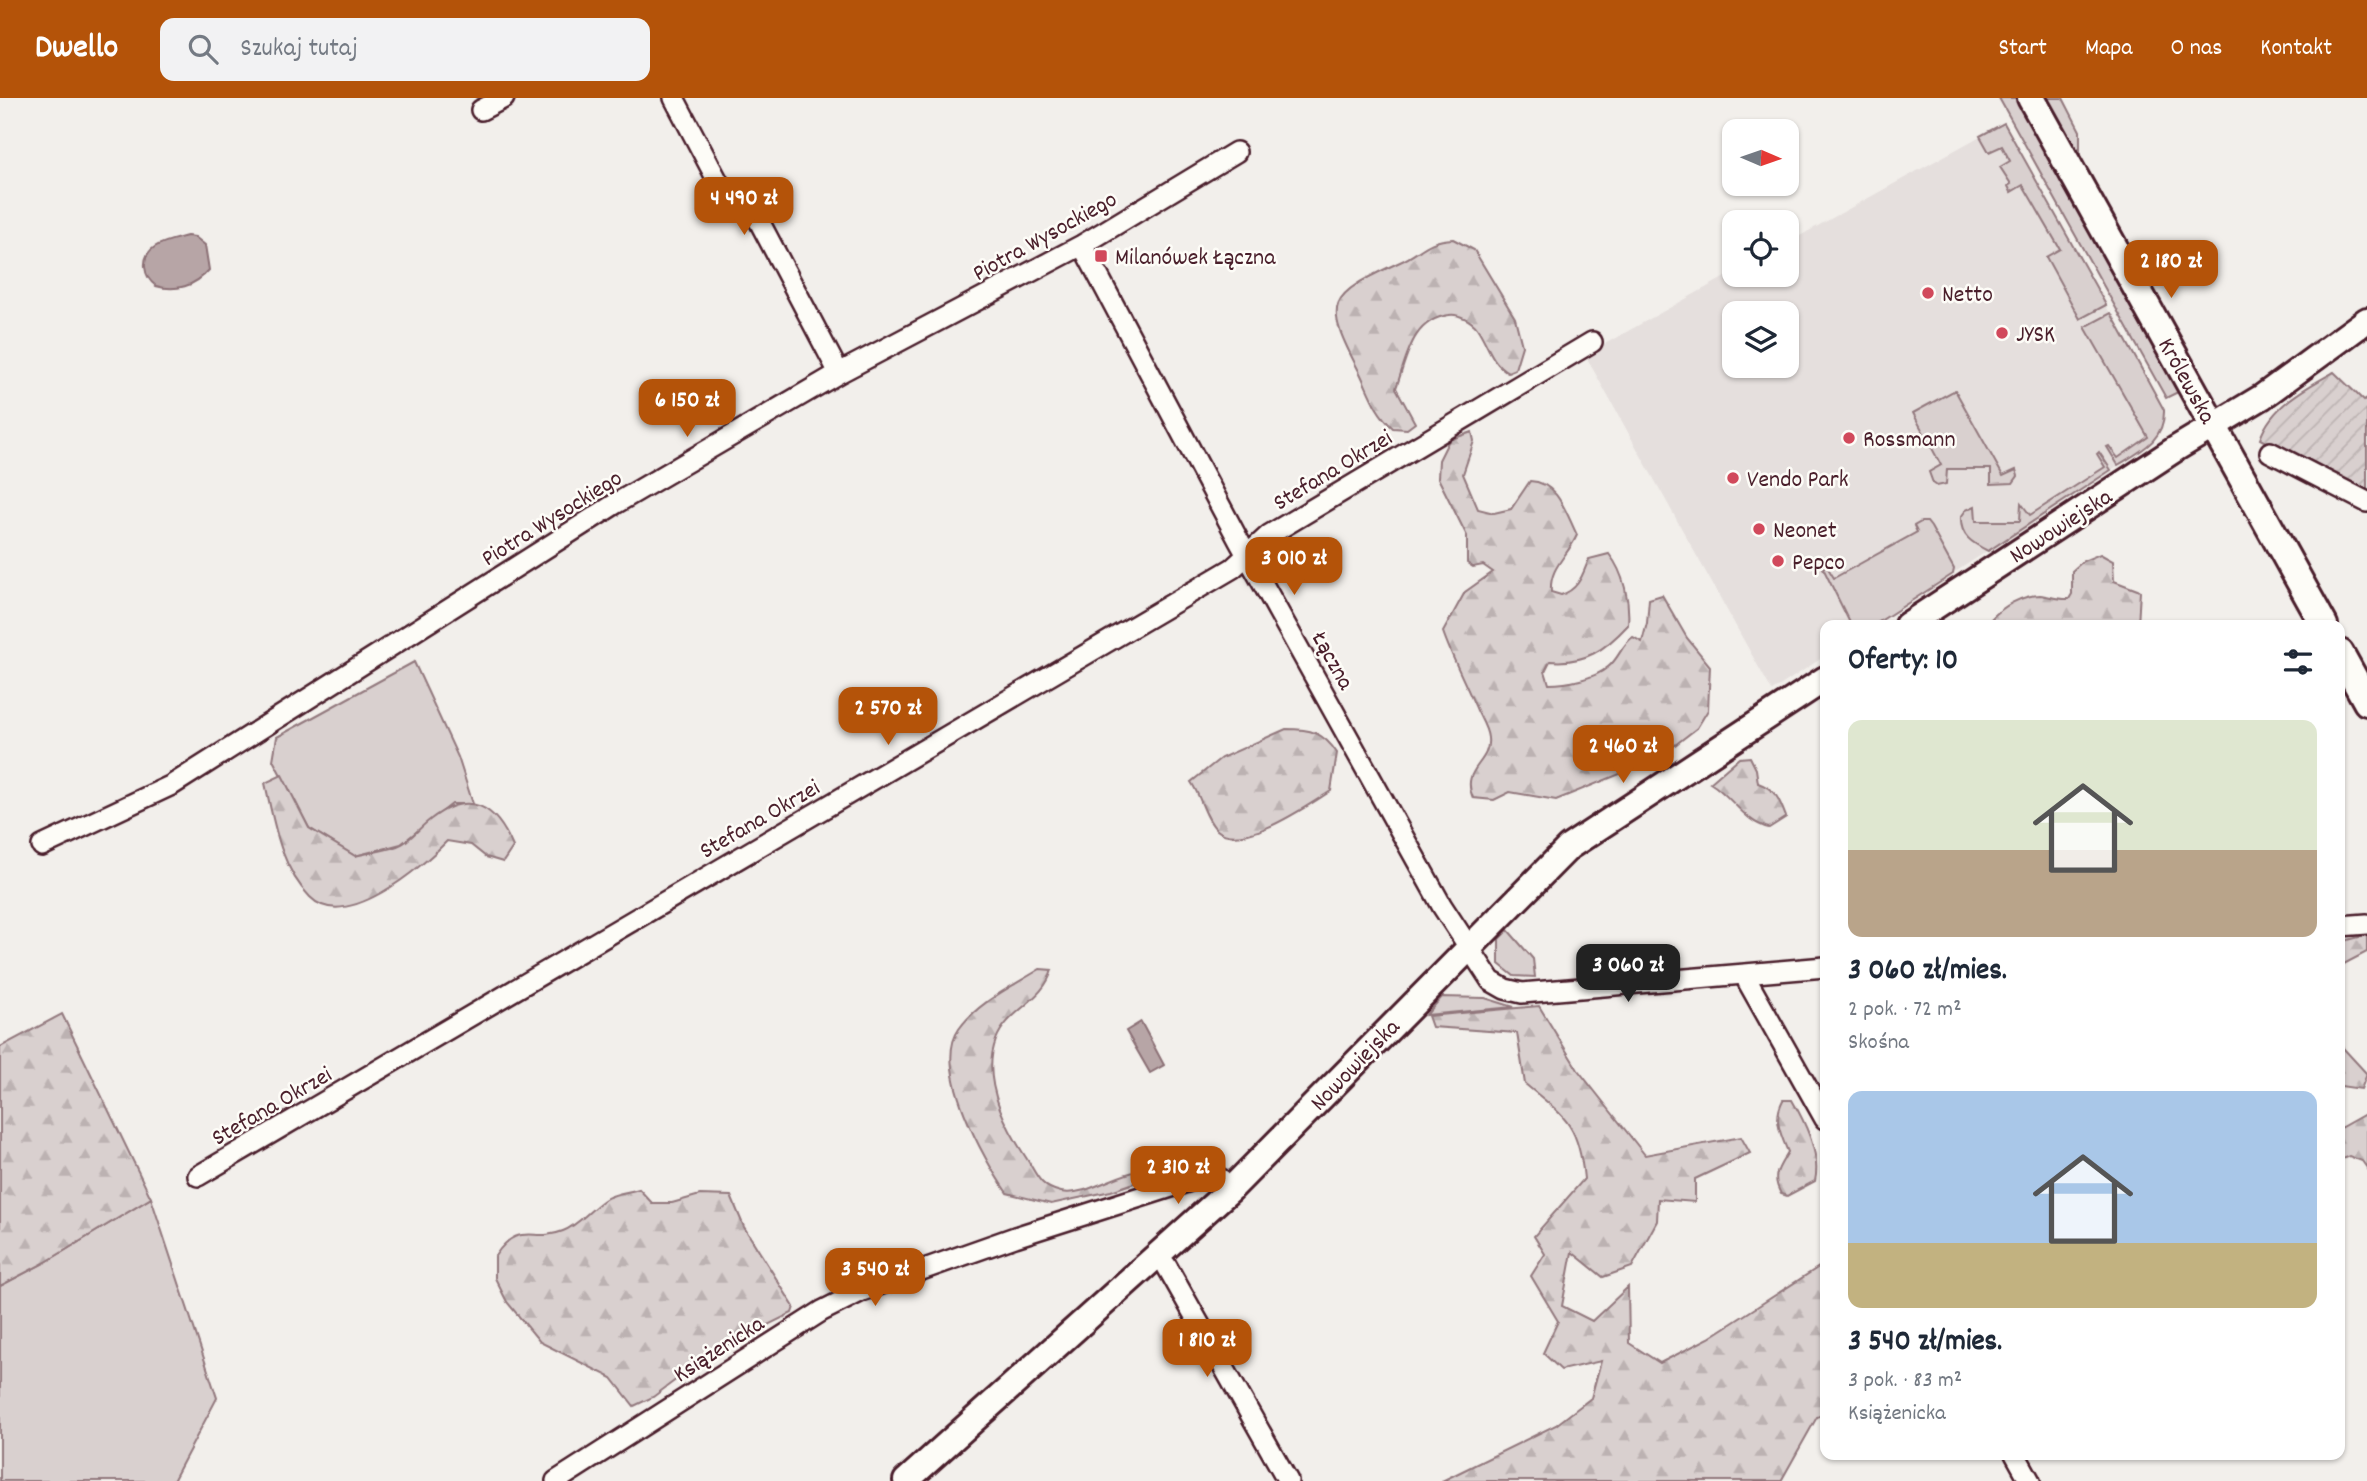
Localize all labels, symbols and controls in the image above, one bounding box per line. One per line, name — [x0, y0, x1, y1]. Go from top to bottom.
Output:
search box — [160, 18, 650, 81]
text: Dwello — [35, 26, 118, 73]
icon: search — [184, 30, 222, 68]
text: Szukaj tutaj — [240, 31, 358, 68]
text: Start — [1998, 32, 2047, 66]
text: Mapa — [2085, 32, 2133, 66]
text: O nas — [2171, 32, 2222, 66]
text: Kontakt — [2260, 32, 2332, 66]
north arrow — [1722, 119, 1799, 196]
map controls — [1722, 119, 1799, 378]
pin: 4 490 zł — [672, 178, 816, 237]
text: 4 490 zł — [710, 183, 778, 216]
street label: Piotra Wysockiego — [967, 184, 1124, 291]
button: locate — [1722, 210, 1799, 287]
pin: 2 180 zł — [2099, 240, 2243, 300]
place label: Milanówek Łączna — [1115, 242, 1276, 276]
text: 2 180 zł — [2140, 246, 2202, 279]
marker: Milanówek Łączna — [1093, 248, 1109, 264]
place label: Netto — [1942, 279, 1993, 313]
marker: Netto — [1920, 285, 1936, 301]
button: layers — [1722, 301, 1799, 378]
place label: JYSK — [2016, 319, 2055, 353]
marker: JYSK — [1994, 325, 2010, 341]
street label: Królewska — [2148, 332, 2223, 431]
pin: 6 150 zł — [615, 380, 759, 439]
text: 6 150 zł — [655, 385, 719, 418]
street label: Stefana Okrzei — [1267, 422, 1400, 521]
place label: Rossmann — [1863, 424, 1956, 458]
marker: Rossmann — [1841, 430, 1857, 446]
street label: Piotra Wysockiego — [476, 463, 630, 576]
place label: Vendo Park — [1747, 464, 1849, 498]
marker: Vendo Park — [1725, 470, 1741, 486]
street label: Nowowiejska — [2003, 481, 2120, 574]
place label: Neonet — [1773, 515, 1837, 549]
marker: Neonet — [1751, 521, 1767, 537]
pin: 3 010 zł — [1222, 538, 1366, 597]
text: 3 010 zł — [1261, 543, 1327, 576]
place label: Pepco — [1792, 547, 1845, 581]
marker: Pepco — [1770, 553, 1786, 569]
street label: Łączna — [1301, 625, 1362, 697]
text: Oferty: 10 — [1848, 641, 1958, 684]
icon: filters — [2279, 643, 2317, 681]
pin: 2 570 zł — [816, 688, 960, 747]
text: 2 570 zł — [854, 693, 922, 726]
pin: 2 460 zł — [1551, 726, 1695, 785]
text: 2 460 zł — [1589, 731, 1657, 764]
icon: home — [2020, 765, 2146, 891]
street label: Stefana Okrzei — [694, 772, 827, 869]
pin: 3 060 zł — [1556, 944, 1700, 1004]
text: 3 060 zł — [1592, 950, 1664, 983]
text: 3 060 zł/mies. — [1848, 951, 2007, 994]
text: 2 pok. · 72 m² — [1848, 994, 1962, 1027]
street label: Nowowiejska — [1303, 1012, 1409, 1120]
text: Skośna — [1848, 1027, 1909, 1060]
street label: Stefana Okrzei — [206, 1059, 339, 1156]
icon: home — [2020, 1136, 2146, 1262]
pin: 2 310 zł — [1106, 1146, 1250, 1206]
text: 2 310 zł — [1147, 1152, 1209, 1185]
pin: 3 540 zł — [803, 1248, 947, 1308]
text: 3 540 zł — [841, 1254, 909, 1287]
street label: Książenicka — [668, 1308, 772, 1393]
pin: 1 810 zł — [1135, 1320, 1279, 1379]
text: 3 540 zł/mies. — [1848, 1322, 2002, 1365]
text: 1 810 zł — [1179, 1325, 1235, 1358]
text: 3 pok. · 83 m² — [1848, 1365, 1962, 1398]
text: Książenicka — [1848, 1398, 1946, 1431]

